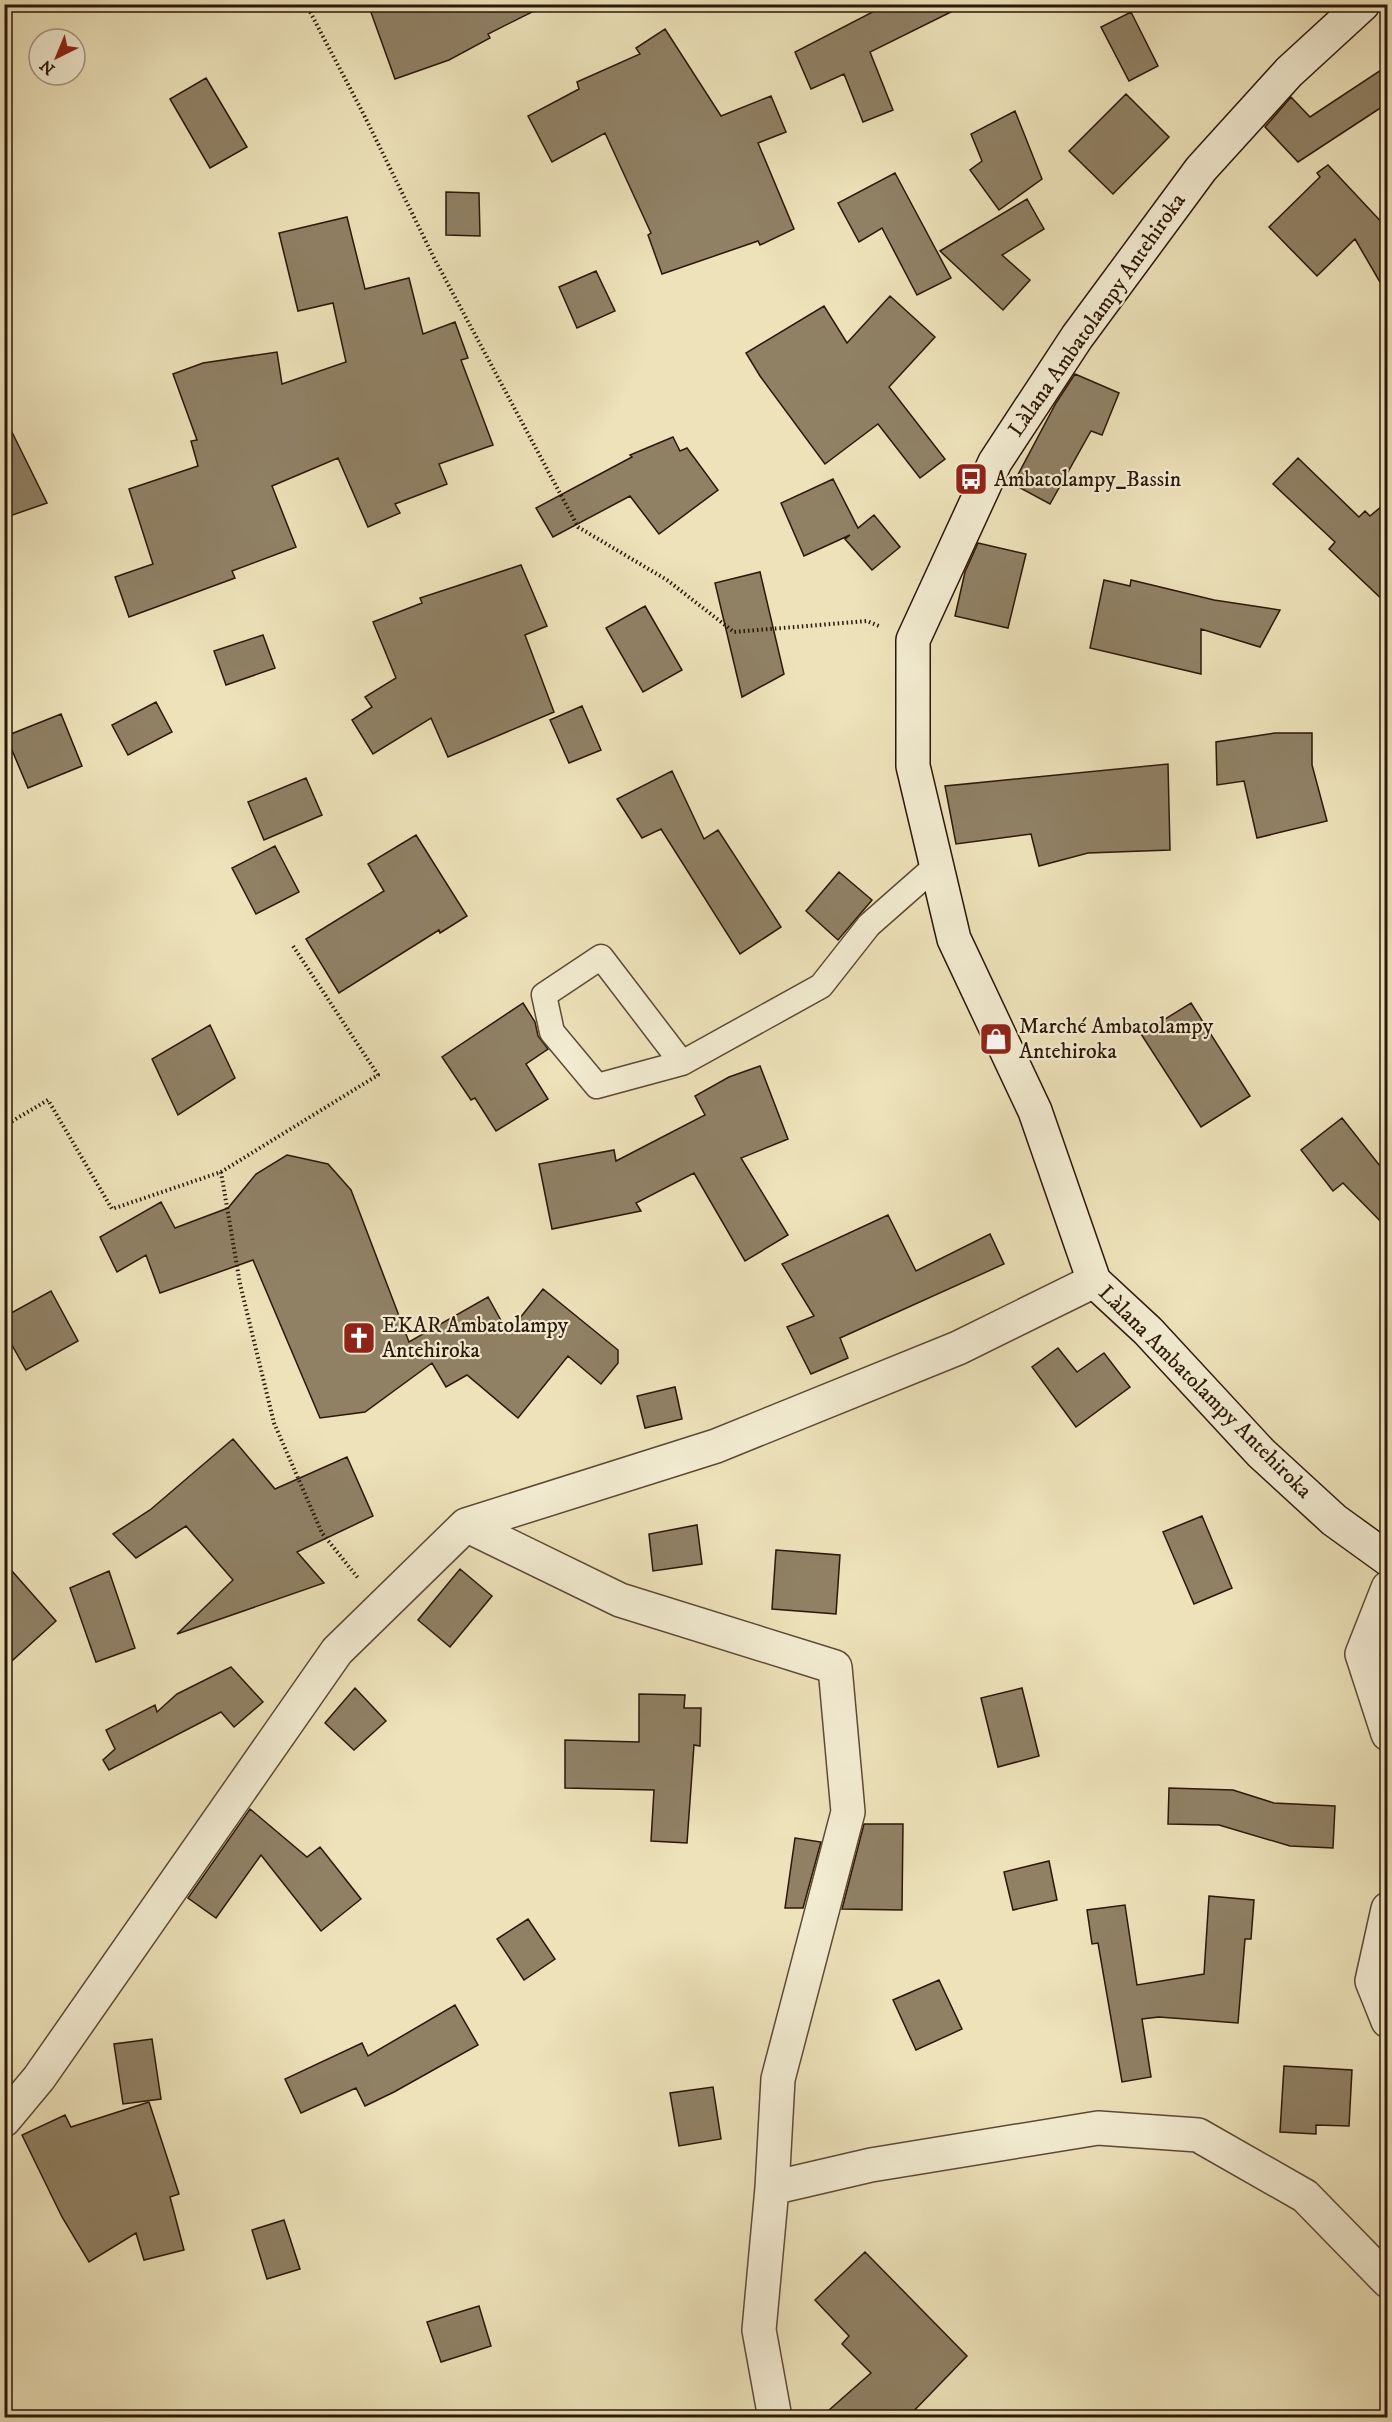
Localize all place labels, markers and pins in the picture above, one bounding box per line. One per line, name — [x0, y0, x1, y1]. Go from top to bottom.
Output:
bus stop icon: Ambatolampy_Bassin — [953, 461, 989, 497]
place label: Ambatolampy_Bassin — [994, 466, 1182, 493]
place label: Marché Ambatolampy Antehiroka — [1019, 1013, 1214, 1065]
shop icon: Marché Ambatolampy Antehiroka — [978, 1021, 1014, 1057]
place label: EKAR Ambatolampy Antehiroka — [382, 1312, 569, 1364]
church icon: EKAR Ambatolampy Antehiroka — [341, 1320, 377, 1356]

